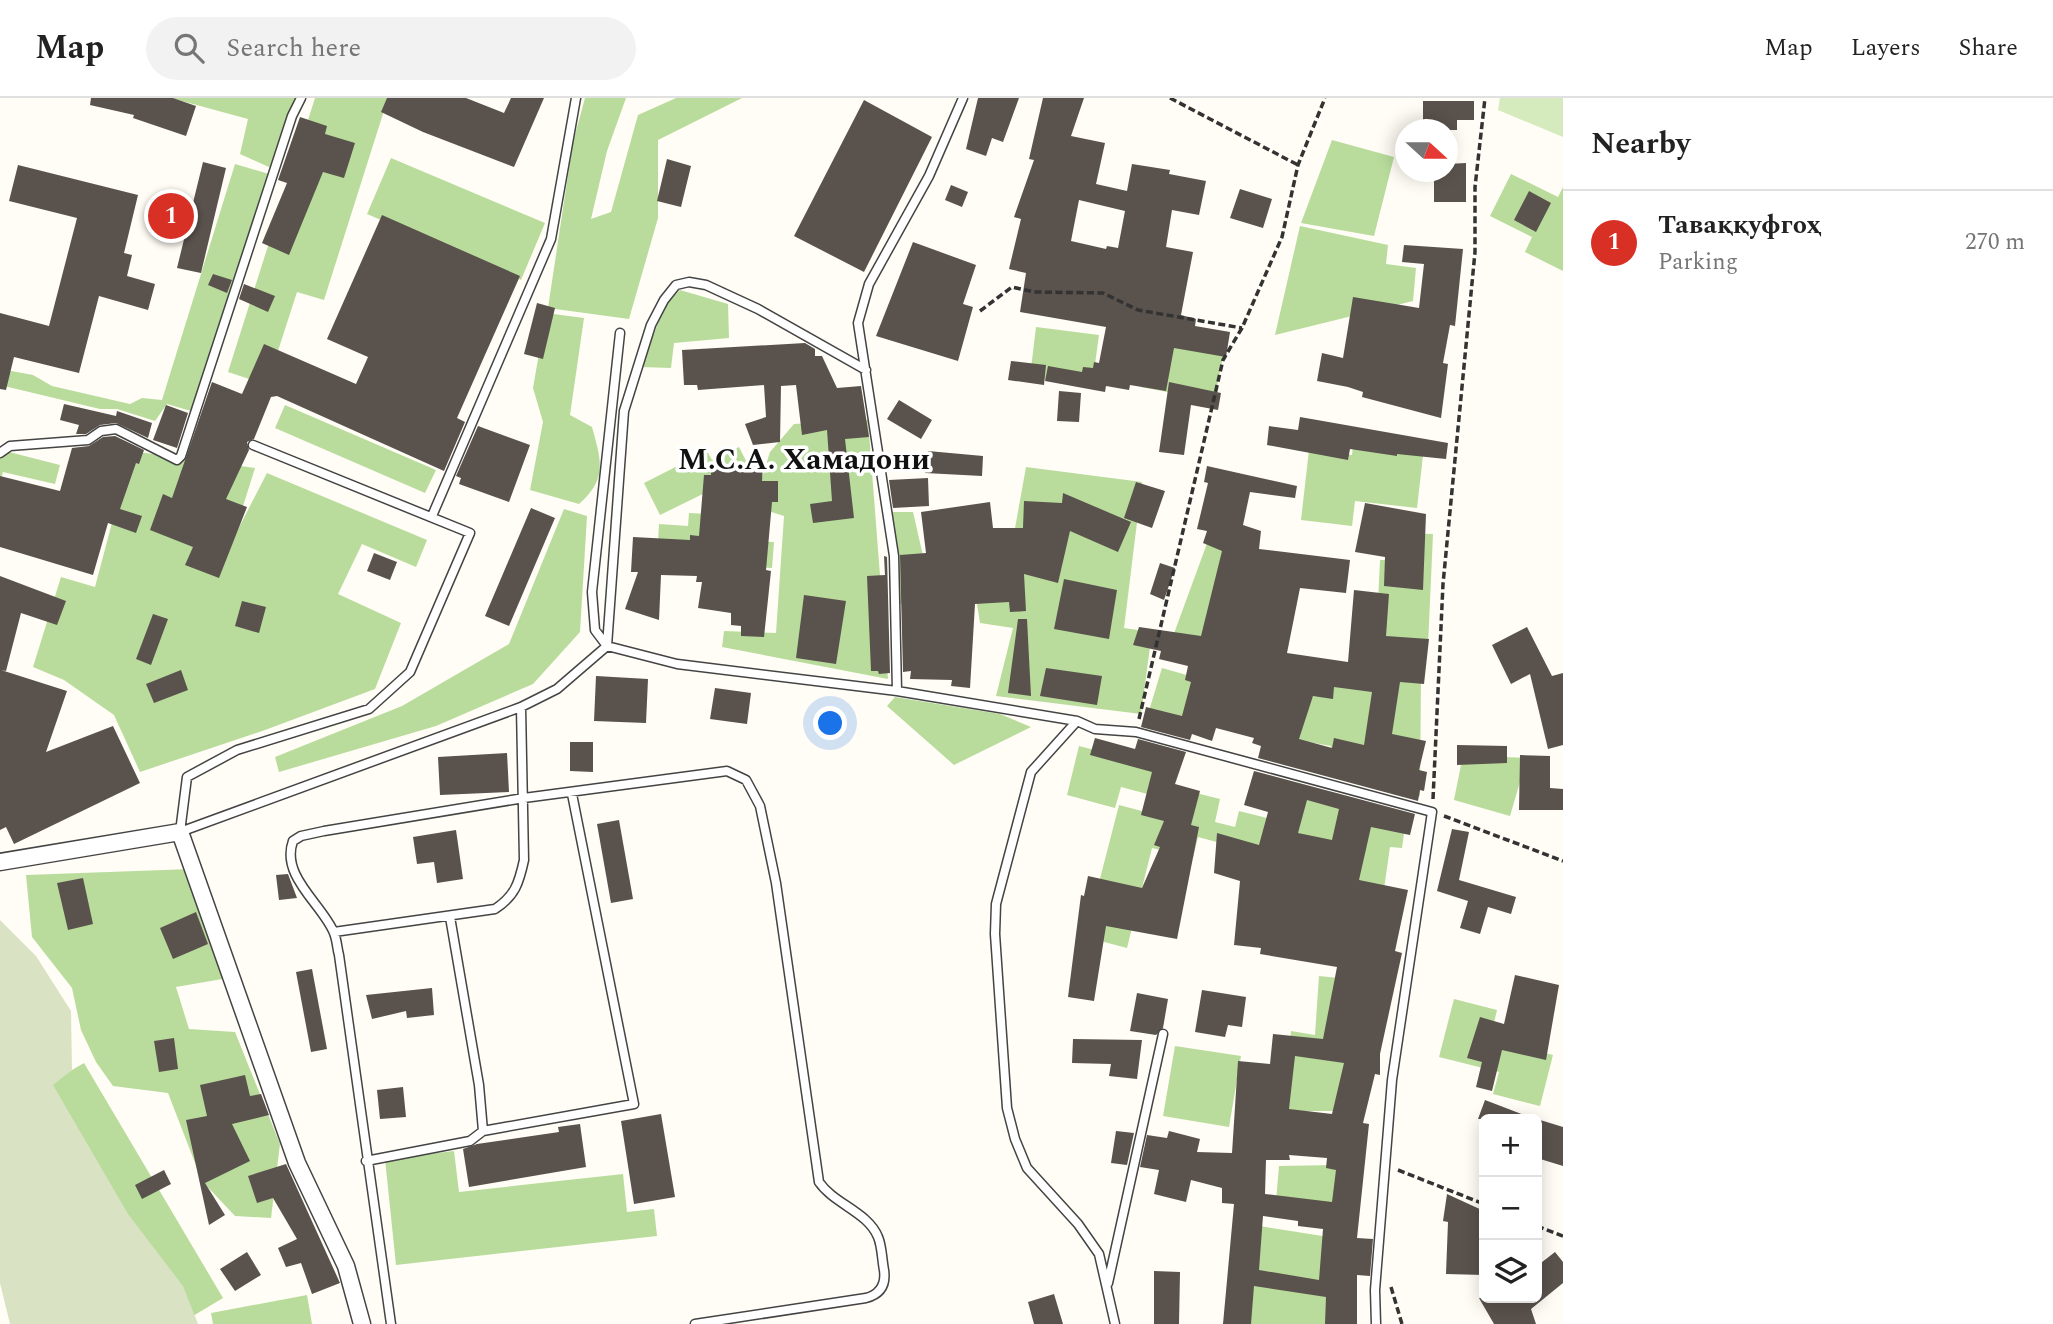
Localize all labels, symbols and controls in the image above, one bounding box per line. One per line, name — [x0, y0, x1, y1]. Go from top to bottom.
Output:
search box — [146, 17, 636, 80]
text: Map — [35, 23, 104, 73]
text: Search here — [226, 28, 361, 68]
icon: search — [170, 29, 208, 67]
text: Map — [1764, 30, 1813, 66]
text: Layers — [1851, 30, 1921, 66]
text: Share — [1959, 30, 2018, 66]
north arrow — [1395, 119, 1458, 182]
text: Nearby — [1591, 121, 1690, 167]
pin: 1 — [148, 190, 194, 242]
text: Таваққуфгоҳ — [1658, 205, 1821, 245]
text: 1 — [1608, 225, 1620, 260]
text: 270 m — [1965, 225, 2025, 260]
text: Parking — [1658, 245, 1738, 280]
district label: М.С.А. Хамадони — [678, 437, 930, 483]
your location — [813, 706, 847, 740]
map controls — [1479, 1114, 1542, 1303]
button: + — [1479, 1114, 1542, 1177]
button: − — [1479, 1177, 1542, 1240]
button: layers — [1479, 1240, 1542, 1303]

